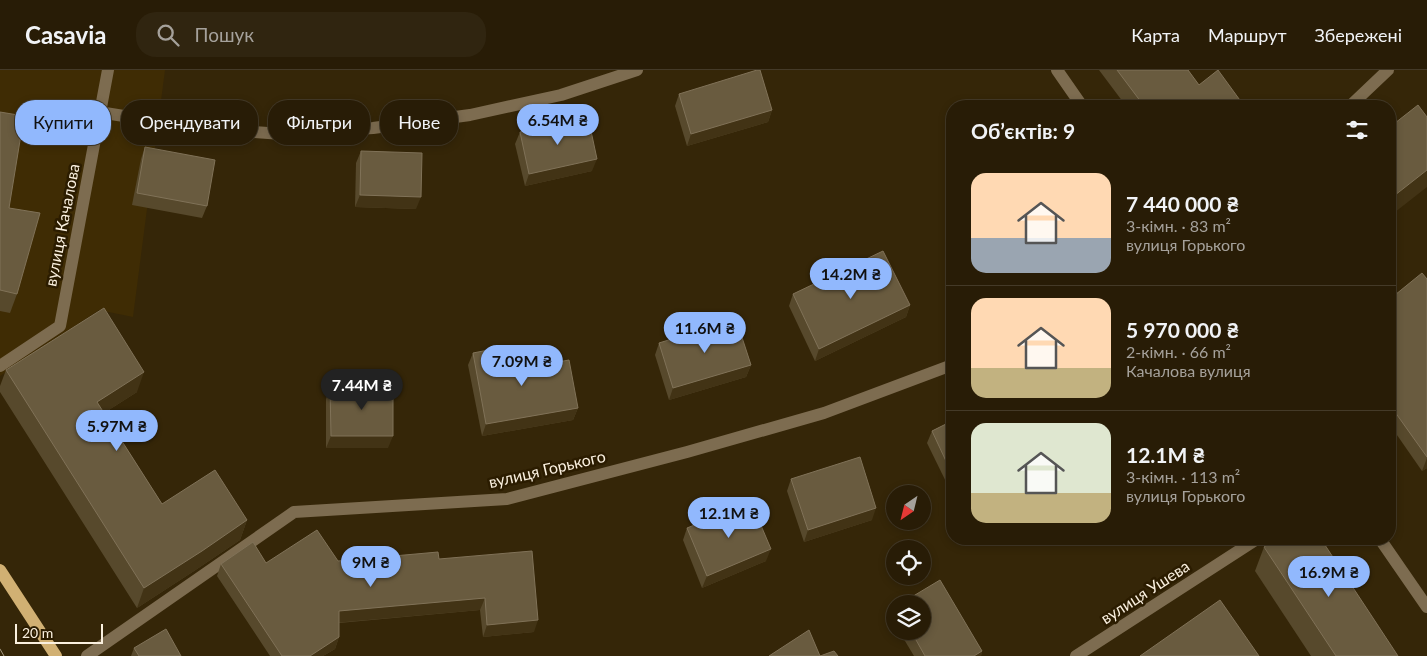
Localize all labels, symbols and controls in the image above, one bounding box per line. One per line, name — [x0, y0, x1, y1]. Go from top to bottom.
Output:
search box — [136, 12, 486, 57]
text: Casavia — [25, 20, 106, 49]
icon: search — [154, 21, 182, 49]
text: Пошук — [194, 23, 254, 46]
text: Карта — [1131, 24, 1180, 46]
text: Маршрут — [1208, 24, 1287, 46]
text: Збережені — [1315, 24, 1402, 46]
chip: Купити — [15, 100, 111, 145]
chip: Орендувати — [121, 100, 258, 145]
chip: Фільтри — [268, 100, 370, 145]
chip: Нове — [380, 100, 458, 145]
pin: 6.54M ₴ — [512, 104, 604, 146]
text: 6.54M ₴ — [528, 110, 588, 129]
icon: filters — [1343, 116, 1371, 144]
text: Об’єктів: 9 — [971, 118, 1075, 143]
street label: вулиця Качалова — [40, 162, 83, 288]
text: 7 440 000 ₴ — [1126, 191, 1239, 216]
icon: home — [1011, 193, 1071, 253]
text: 3-кімн. · 83 m² — [1126, 216, 1231, 235]
text: вулиця Горького — [1126, 235, 1245, 254]
pin: 14.2M ₴ — [805, 258, 897, 300]
text: 14.2M ₴ — [821, 264, 881, 283]
pin: 11.6M ₴ — [659, 312, 751, 354]
text: 5 970 000 ₴ — [1126, 317, 1239, 342]
text: 11.6M ₴ — [675, 318, 735, 337]
icon: home — [1011, 318, 1071, 378]
text: 2-кімн. · 66 m² — [1126, 342, 1231, 361]
pin: 7.09M ₴ — [476, 344, 568, 387]
text: 7.09M ₴ — [492, 351, 552, 370]
text: Качалова вулиця — [1126, 361, 1251, 380]
pin: 7.44M ₴ — [316, 368, 408, 411]
text: 7.44M ₴ — [332, 375, 392, 394]
pin: 5.97M ₴ — [71, 410, 163, 452]
text: 5.97M ₴ — [87, 416, 147, 435]
text: 12.1M ₴ — [1126, 442, 1205, 467]
icon: home — [1011, 443, 1071, 503]
street label: вулиця Горького — [487, 446, 607, 491]
text: 3-кімн. · 113 m² — [1126, 467, 1240, 486]
north arrow — [886, 485, 931, 530]
map controls — [886, 485, 931, 640]
text: вулиця Горького — [1126, 486, 1245, 505]
pin: 12.1M ₴ — [683, 496, 775, 539]
text: 12.1M ₴ — [699, 503, 759, 522]
button: locate — [886, 540, 931, 585]
pin: 9M ₴ — [341, 546, 401, 588]
text: 9M ₴ — [352, 552, 390, 571]
street label: вулиця Ушева — [1097, 556, 1193, 627]
pin: 16.9M ₴ — [1283, 556, 1375, 598]
text: 16.9M ₴ — [1299, 562, 1359, 581]
button: layers — [886, 595, 931, 640]
scale bar — [15, 621, 102, 644]
text: 20 m — [22, 624, 53, 641]

